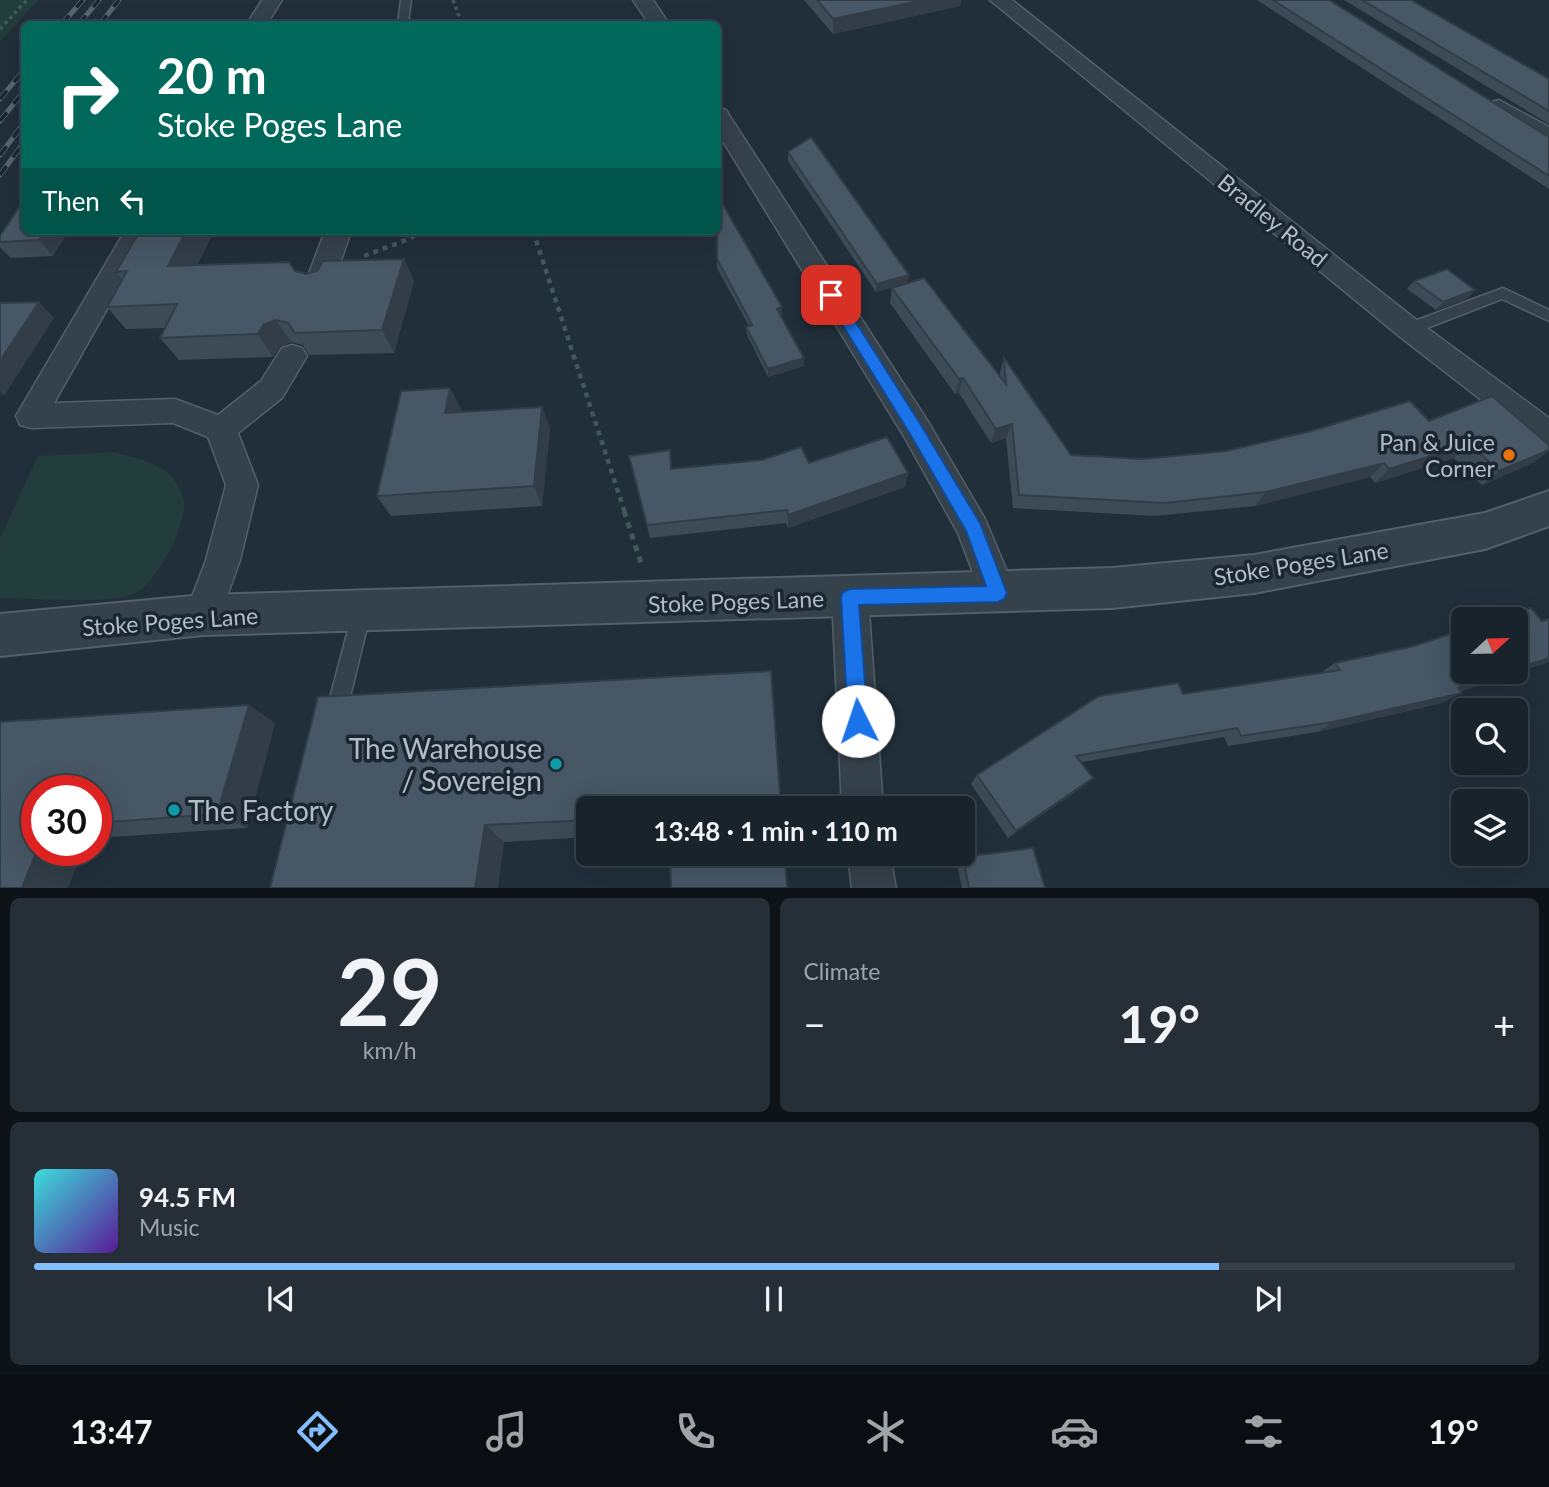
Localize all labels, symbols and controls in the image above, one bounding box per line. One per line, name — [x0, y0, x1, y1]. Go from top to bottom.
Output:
text: 20 m — [157, 46, 267, 104]
icon: right — [42, 49, 133, 140]
text: Stoke Poges Lane — [157, 105, 402, 144]
street label: Bradley Road — [1213, 167, 1333, 273]
icon: left — [114, 182, 152, 220]
text: Then — [42, 185, 100, 217]
pin — [801, 265, 861, 325]
icon: arrive — [812, 276, 850, 314]
place label: Pan & Juice Corner — [1379, 428, 1496, 482]
marker: Pan & Juice Corner — [1501, 447, 1517, 463]
street label: Stoke Poges Lane — [1212, 535, 1390, 591]
street label: Stoke Poges Lane — [647, 584, 825, 618]
street label: Stoke Poges Lane — [81, 601, 259, 641]
north arrow — [1451, 607, 1528, 684]
map controls — [1451, 607, 1528, 866]
position arrow — [821, 684, 895, 758]
button: search — [1451, 698, 1528, 775]
place label: The Warehouse / Sovereign — [349, 731, 542, 797]
marker: The Warehouse / Sovereign — [548, 756, 564, 772]
speed limit sign: 30 — [21, 775, 112, 866]
button: layers — [1451, 789, 1528, 866]
place label: The Factory — [188, 793, 334, 827]
marker: The Factory — [166, 802, 182, 818]
text: 13:48 · 1 min · 110 m — [653, 815, 898, 847]
text: 29 — [337, 936, 443, 1045]
text: Climate — [804, 957, 880, 985]
text: 19° — [1118, 992, 1200, 1054]
text: − — [804, 1001, 826, 1047]
text: + — [1493, 1001, 1515, 1047]
text: km/h — [363, 1036, 417, 1064]
text: 94.5 FM — [139, 1181, 236, 1213]
text: Music — [139, 1213, 199, 1241]
icon: previous — [262, 1280, 300, 1318]
icon: pause — [755, 1280, 793, 1318]
icon: next — [1249, 1280, 1287, 1318]
icon: directions — [293, 1407, 342, 1456]
icon: music — [482, 1407, 531, 1456]
icon: phone — [671, 1407, 720, 1456]
icon: climate — [861, 1407, 910, 1456]
icon: car — [1050, 1407, 1099, 1456]
icon: filters — [1239, 1407, 1288, 1456]
text: 13:47 — [70, 1412, 153, 1451]
text: 19° — [1428, 1412, 1479, 1451]

